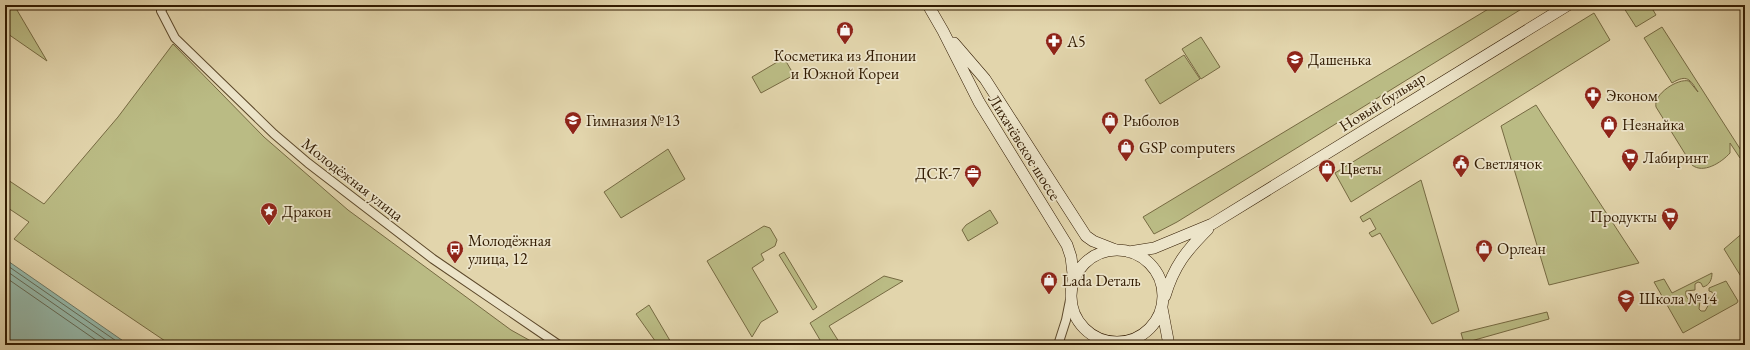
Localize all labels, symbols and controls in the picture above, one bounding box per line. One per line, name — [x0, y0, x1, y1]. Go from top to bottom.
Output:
shop icon: Косметика из Японии и Южной Кореи — [835, 20, 855, 45]
pharmacy icon: А5 — [1044, 31, 1064, 56]
place label: А5 — [1066, 31, 1086, 52]
place label: Косметика из Японии и Южной Кореи — [774, 45, 917, 84]
school or university icon: Дашенька — [1285, 49, 1305, 74]
place label: Дашенька — [1308, 49, 1372, 70]
street label: Новый бульвар — [1335, 66, 1429, 136]
pharmacy icon: Эконом — [1583, 85, 1603, 110]
place label: Эконом — [1606, 85, 1658, 106]
street label: Лихачёвское шоссе — [984, 90, 1066, 204]
school or university icon: Гимназия №13 — [563, 110, 583, 135]
place label: Гимназия №13 — [586, 110, 680, 131]
shop icon: Рыболов — [1100, 110, 1120, 135]
place label: Рыболов — [1123, 110, 1179, 131]
shop icon: Незнайка — [1599, 114, 1619, 139]
place label: Незнайка — [1622, 114, 1685, 135]
street label: Молодёжная улица — [297, 133, 408, 226]
shop icon: GSP computers — [1116, 137, 1136, 162]
place label: GSP computers — [1139, 137, 1235, 158]
supermarket icon: Лабиринт — [1620, 147, 1640, 172]
place label: Лабиринт — [1643, 147, 1709, 168]
public building icon: Светлячок — [1451, 153, 1471, 178]
place label: Светлячок — [1474, 153, 1542, 174]
shop icon: Цветы — [1317, 158, 1337, 183]
place label: Цветы — [1340, 158, 1382, 179]
place label: ДСК-7 — [915, 163, 960, 184]
office icon: ДСК-7 — [963, 163, 983, 188]
place icon: Дракон — [259, 201, 279, 226]
place label: Дракон — [282, 201, 331, 222]
place label: Продукты — [1590, 206, 1657, 227]
supermarket icon: Продукты — [1660, 206, 1680, 231]
place label: Молодёжная улица, 12 — [468, 230, 551, 269]
shop icon: Орлеан — [1474, 238, 1494, 263]
place label: Орлеан — [1497, 238, 1546, 259]
bus stop icon: Молодёжная улица, 12 — [445, 239, 465, 264]
shop icon: Lada Dеталь — [1039, 270, 1059, 295]
place label: Lada Dеталь — [1062, 270, 1141, 291]
school or university icon: Школа №14 — [1616, 288, 1636, 313]
place label: Школа №14 — [1639, 288, 1717, 309]

